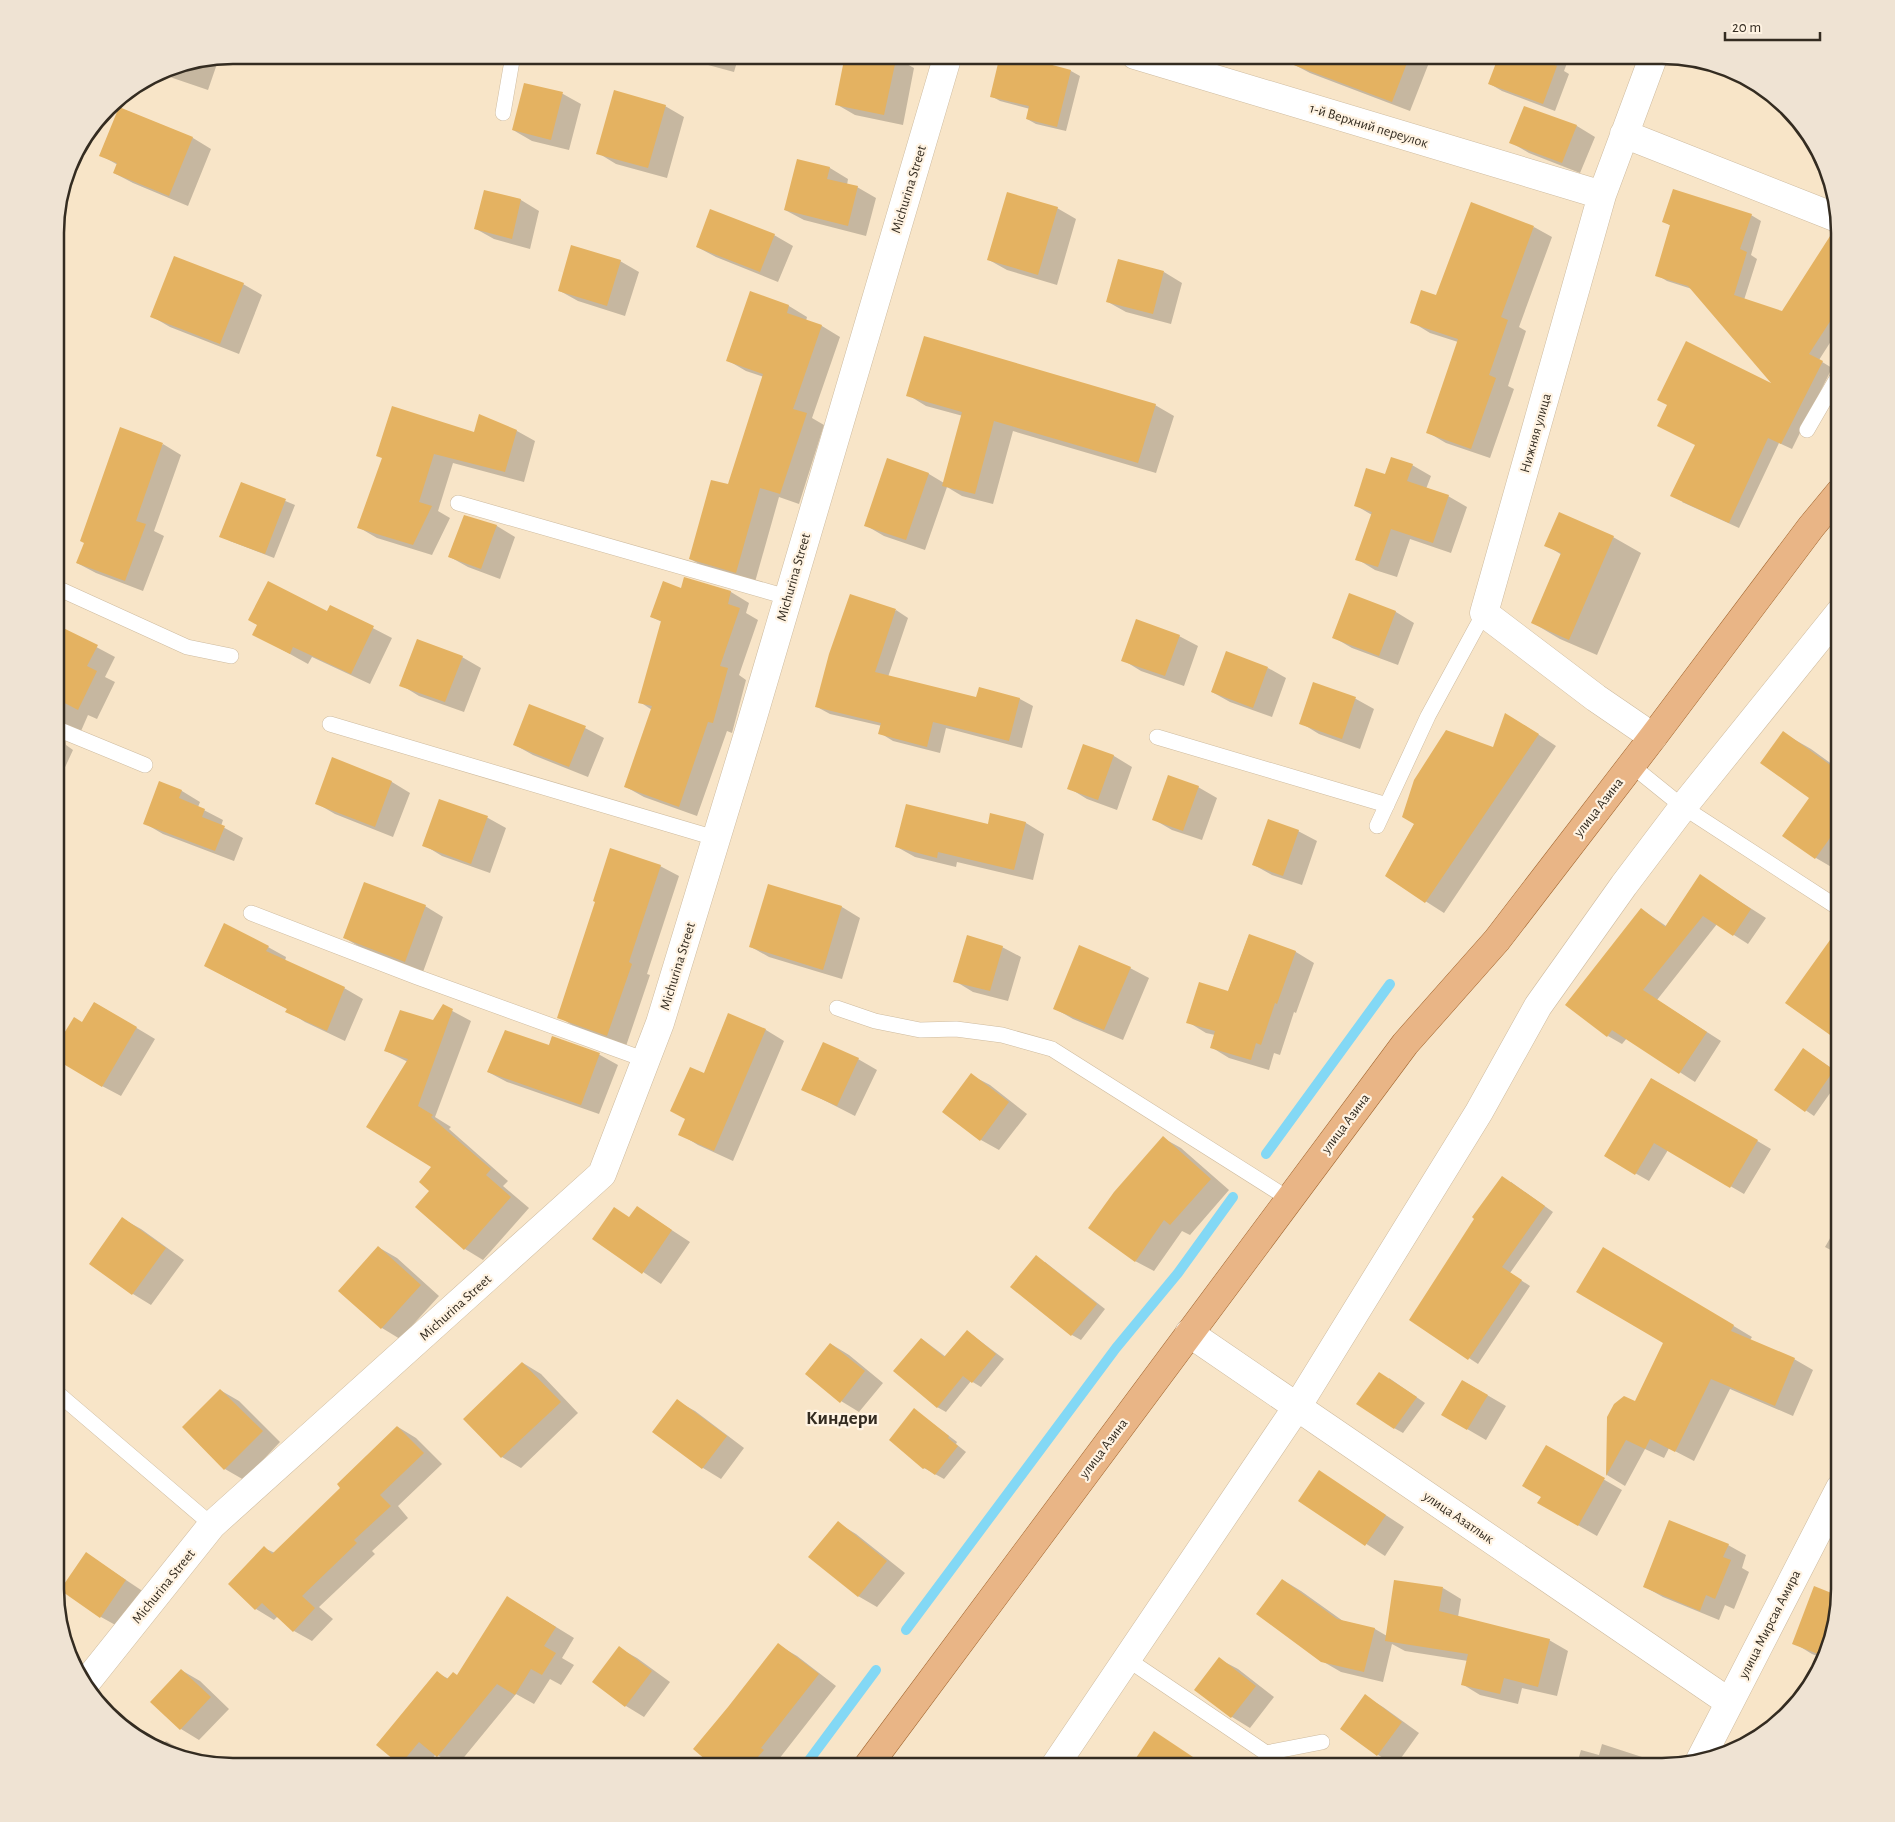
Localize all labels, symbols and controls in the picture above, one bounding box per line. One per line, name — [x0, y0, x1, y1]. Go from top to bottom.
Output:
scale bar — [1725, 10, 1820, 42]
text: 20 m — [1732, 20, 1761, 35]
street label: 1-й Верхний переулок — [1308, 101, 1430, 151]
street label: Michurina Street — [889, 143, 929, 235]
street label: Нижняя улица — [1518, 391, 1554, 475]
street label: Michurina Street — [775, 531, 813, 623]
street label: улица Азина — [1571, 775, 1626, 840]
street label: Michurina Street — [658, 920, 698, 1012]
street label: улица Азина — [1318, 1091, 1373, 1157]
street label: Michurina Street — [417, 1272, 495, 1343]
district label: Киндери — [806, 1409, 878, 1428]
street label: улица Азина — [1076, 1416, 1131, 1482]
street label: улица Азатлык — [1420, 1489, 1497, 1547]
street label: Michurina Street — [130, 1546, 198, 1626]
street label: улица Мирсая Амира — [1736, 1567, 1804, 1682]

